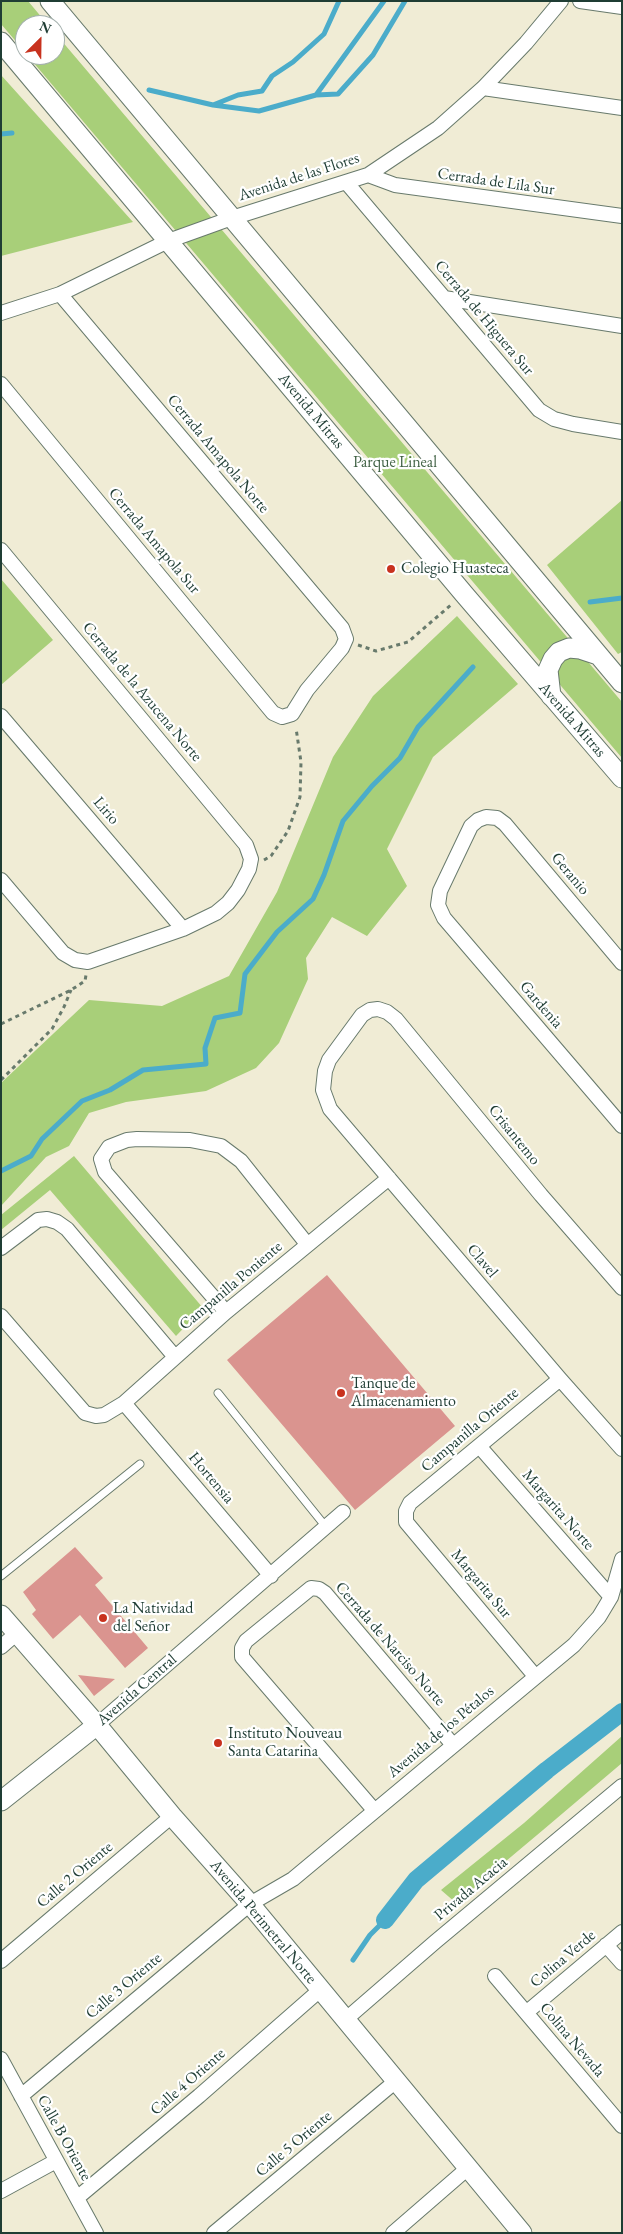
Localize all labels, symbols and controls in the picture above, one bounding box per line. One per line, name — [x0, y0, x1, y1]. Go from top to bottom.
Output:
north arrow — [15, 15, 65, 65]
text: N — [37, 17, 54, 38]
street label: Avenida de las Flores — [236, 148, 362, 206]
street label: Cerrada de Lila Sur — [436, 164, 556, 200]
street label: Cerrada de Higuera Sur — [430, 256, 538, 380]
street label: Avenida Mitras — [274, 369, 348, 453]
street label: Cerrada Amapola Norte — [163, 391, 273, 517]
park label: Parque Lineal — [353, 453, 437, 473]
street label: Cerrada Amapola Sur — [104, 484, 204, 598]
place label: Colegio Huasteca — [401, 559, 509, 579]
marker: Colegio Huasteca — [385, 563, 397, 575]
street label: Cerrada de la Azucena Norte — [78, 618, 206, 766]
street label: Avenida Mitras — [534, 679, 610, 761]
street label: Lirio — [89, 793, 123, 829]
street label: Geranio — [547, 849, 593, 899]
street label: Gardenia — [515, 977, 567, 1033]
street label: Crisantemo — [484, 1101, 544, 1169]
street label: Campanilla Poniente — [176, 1237, 286, 1335]
street label: Clavel — [462, 1240, 502, 1282]
place label: Tanque de Almacenamiento — [351, 1374, 456, 1412]
street label: Campanilla Oriente — [417, 1384, 523, 1476]
marker: Tanque de Almacenamiento — [335, 1387, 347, 1399]
street label: Hortensia — [184, 1448, 238, 1508]
street label: Margarita Norte — [518, 1466, 598, 1554]
street label: Margarita Sur — [447, 1546, 515, 1622]
street label: Cerrada de Narciso Norte — [331, 1578, 449, 1710]
place label: La Natividad del Señor — [113, 1599, 193, 1637]
marker: La Natividad del Señor — [97, 1612, 109, 1624]
street label: Avenida Central — [93, 1650, 181, 1730]
street label: Avenida de los Pétalos — [384, 1682, 498, 1782]
place label: Instituto Nouveau Santa Catarina — [228, 1724, 342, 1762]
marker: Instituto Nouveau Santa Catarina — [212, 1737, 224, 1749]
street label: Calle 2 Oriente — [33, 1838, 117, 1912]
street label: Privada Acacia — [431, 1853, 511, 1925]
street label: Avenida Perimetral Norte — [205, 1856, 321, 1988]
street label: Colina Verde — [526, 1926, 600, 1992]
street label: Calle 3 Oriente — [82, 1949, 166, 2023]
street label: Colina Nevada — [535, 1999, 609, 2081]
street label: Calle 4 Oriente — [147, 2044, 229, 2120]
street label: Calle B Oriente — [33, 2092, 95, 2184]
street label: Calle 5 Oriente — [252, 2107, 336, 2181]

